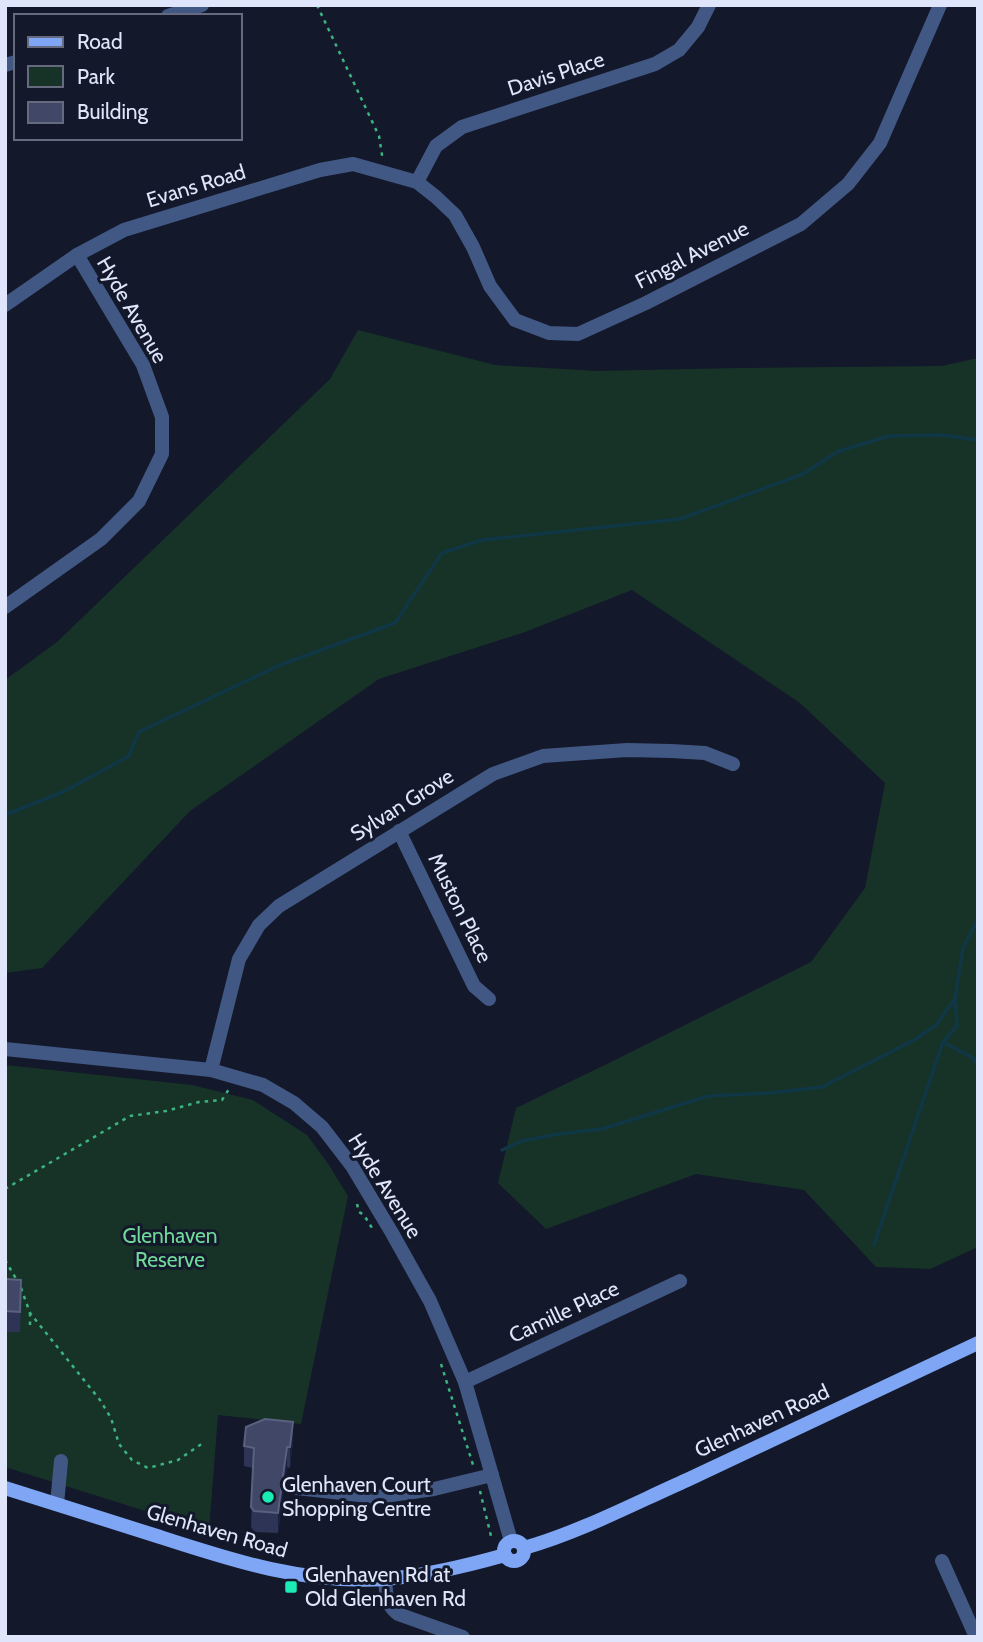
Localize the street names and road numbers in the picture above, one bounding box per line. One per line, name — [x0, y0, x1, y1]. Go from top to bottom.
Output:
street label: Davis Place — [504, 46, 608, 101]
street label: Evans Road — [143, 159, 248, 212]
street label: Fingal Avenue — [631, 215, 753, 294]
street label: Hyde Avenue — [92, 252, 173, 368]
street label: Sylvan Grove — [346, 763, 458, 846]
street label: Muston Place — [423, 849, 498, 967]
street label: Hyde Avenue — [343, 1129, 428, 1243]
street label: Camille Place — [505, 1275, 623, 1348]
street label: Glenhaven Road — [691, 1379, 833, 1463]
street label: Glenhaven Road — [144, 1498, 290, 1563]

